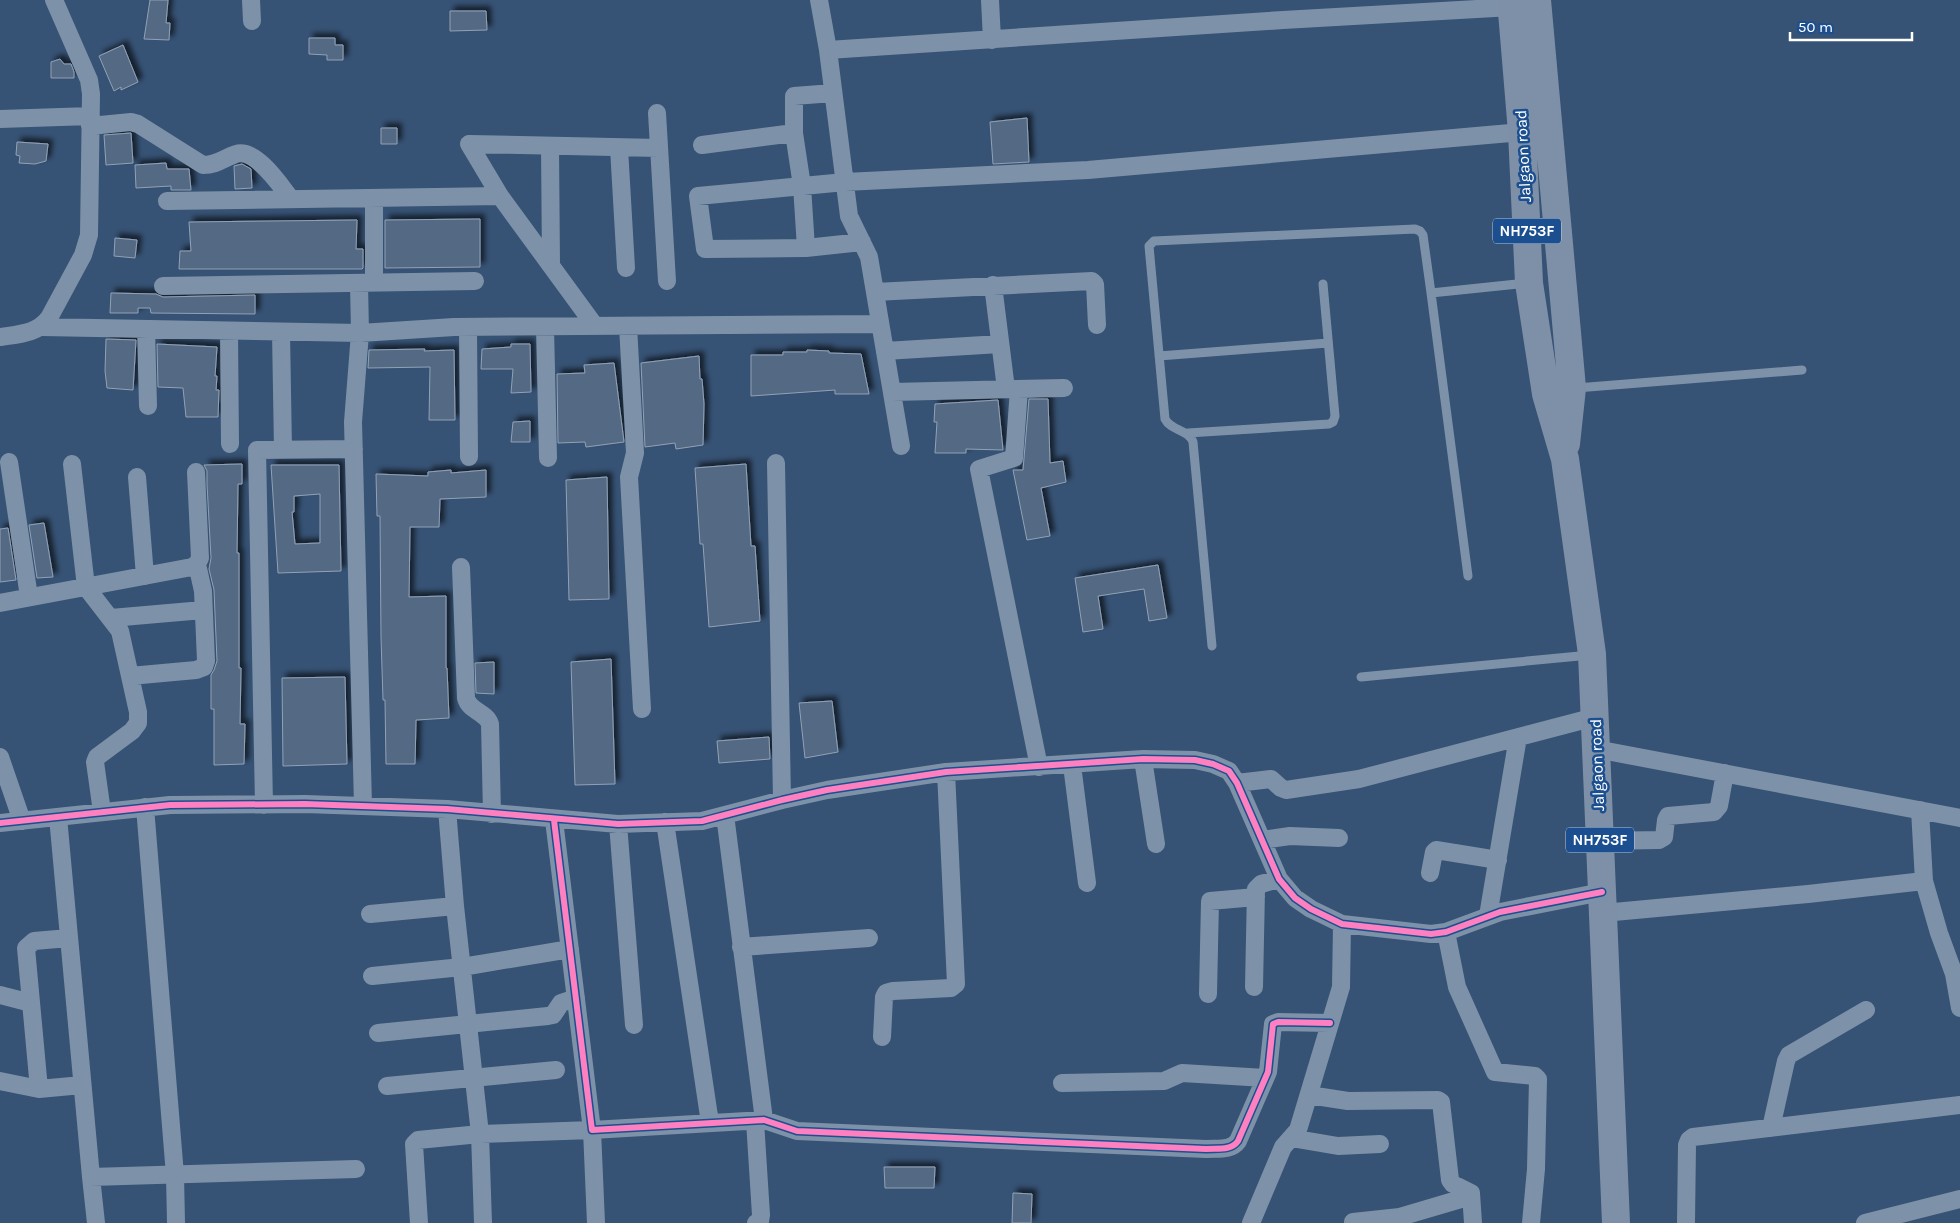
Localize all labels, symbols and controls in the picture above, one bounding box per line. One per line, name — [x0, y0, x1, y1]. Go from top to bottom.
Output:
scale bar — [1790, 10, 1912, 42]
text: 50 m — [1798, 18, 1833, 36]
street label: Jalgaon road — [1511, 109, 1535, 203]
road number: NH753F — [1493, 218, 1561, 244]
street label: Jalgaon road — [1586, 718, 1608, 812]
road number: NH753F — [1566, 828, 1634, 852]

